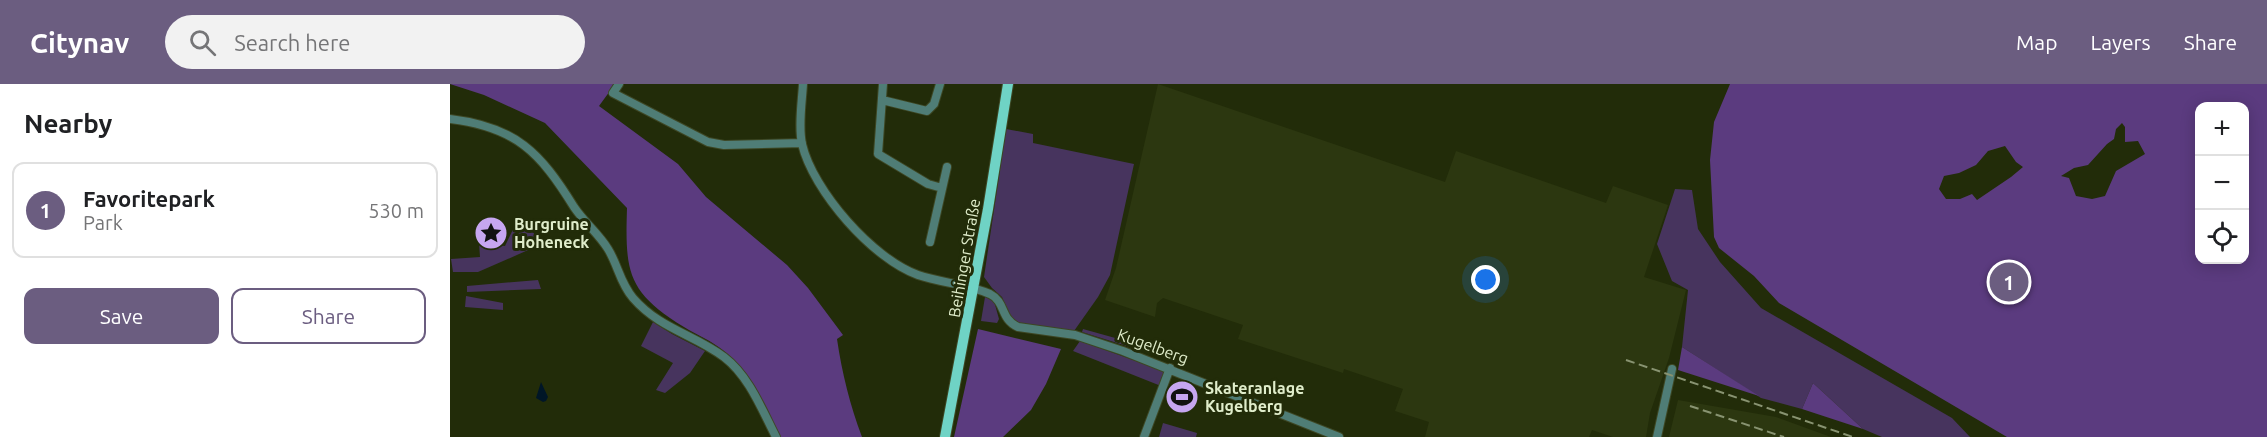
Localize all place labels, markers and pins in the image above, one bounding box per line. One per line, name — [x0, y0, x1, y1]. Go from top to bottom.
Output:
place icon: Burgruine Hoheneck — [473, 215, 509, 251]
place label: Burgruine Hoheneck — [514, 215, 589, 251]
pin: 1 — [1990, 260, 2028, 304]
sports icon: Skateranlage Kugelberg — [1164, 379, 1200, 415]
place label: Skateranlage Kugelberg — [1205, 379, 1304, 415]

